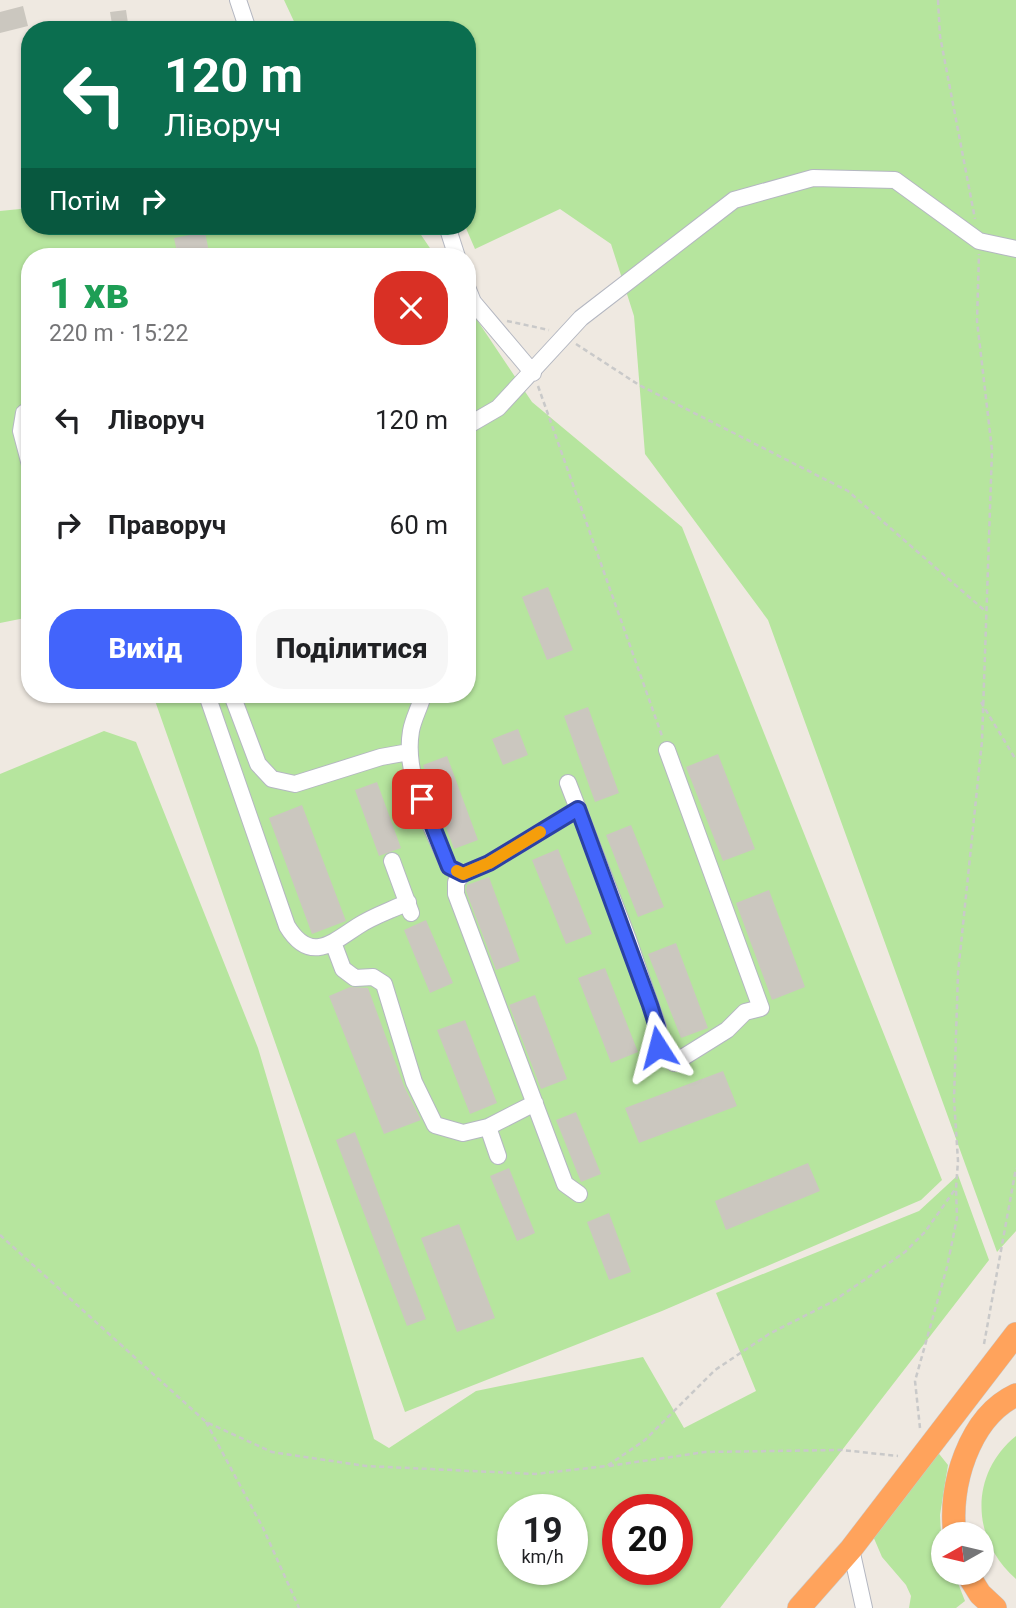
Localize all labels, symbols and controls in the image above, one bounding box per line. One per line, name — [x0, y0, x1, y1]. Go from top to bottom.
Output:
text: 120 m — [164, 47, 303, 104]
icon: left — [49, 49, 140, 140]
text: Ліворуч — [164, 106, 281, 144]
icon: right — [134, 182, 172, 220]
text: Потім — [49, 186, 120, 216]
text: 1 хв — [49, 269, 129, 318]
button: close — [374, 271, 448, 345]
text: 220 m · 15:22 — [49, 320, 188, 347]
icon: left — [49, 401, 87, 439]
text: Ліворуч — [108, 405, 205, 435]
text: 120 m — [375, 405, 448, 435]
icon: right — [49, 506, 87, 544]
text: Праворуч — [108, 510, 226, 540]
text: 60 m — [390, 510, 448, 540]
button: Вихід — [49, 609, 242, 689]
button: Поділитися — [256, 609, 448, 689]
pin — [392, 769, 452, 829]
icon: arrive — [403, 780, 441, 818]
position arrow — [621, 1010, 695, 1084]
speed limit sign: 20 — [602, 1494, 693, 1585]
text: 19 — [522, 1510, 563, 1551]
north arrow — [931, 1522, 994, 1586]
map controls — [931, 1522, 994, 1585]
text: km/h — [521, 1546, 564, 1567]

